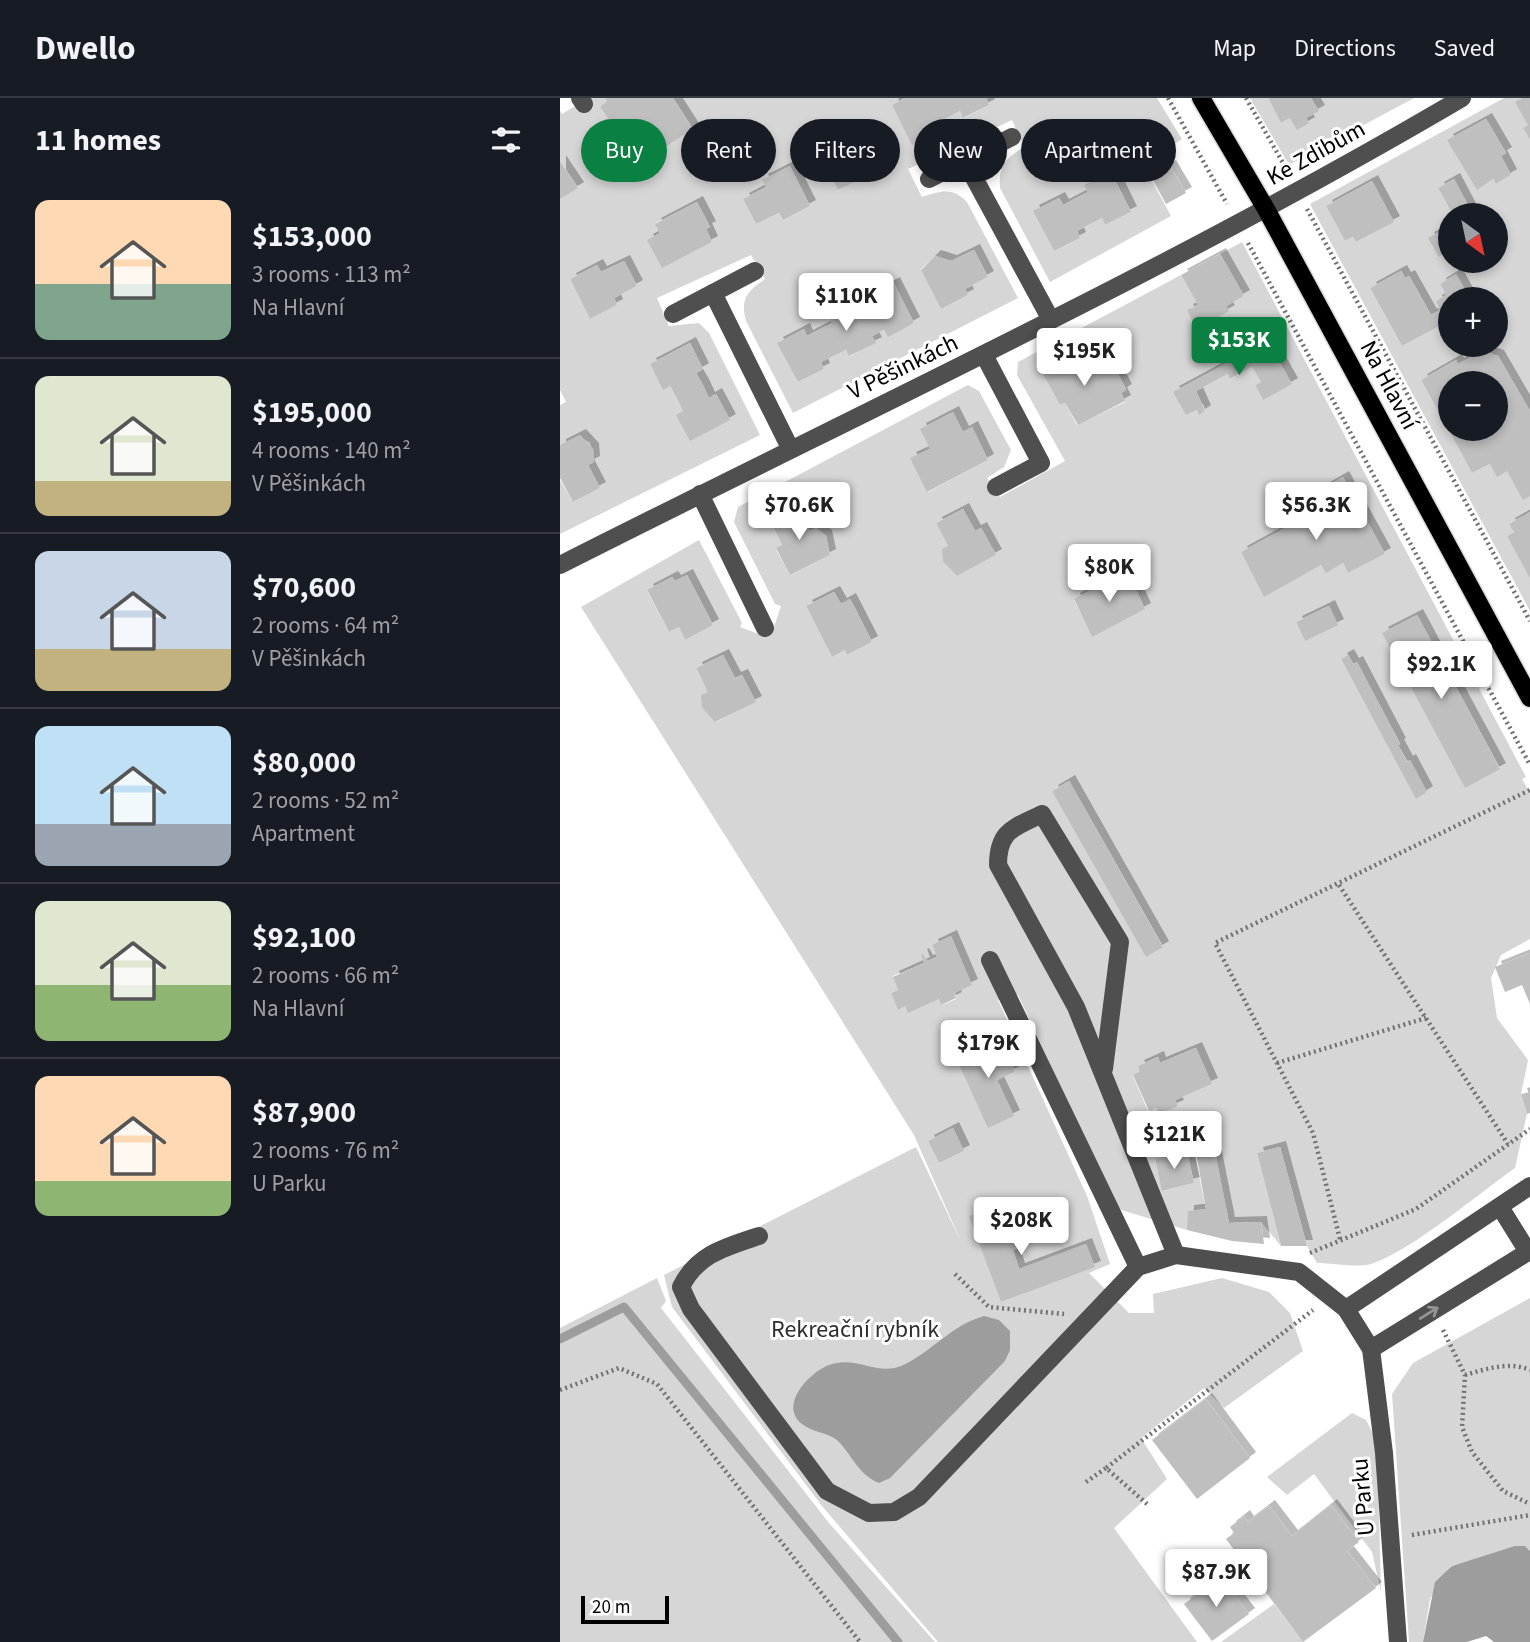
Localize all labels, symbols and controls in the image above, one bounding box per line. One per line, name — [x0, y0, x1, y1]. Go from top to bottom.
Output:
text: Dwello — [35, 25, 136, 72]
text: Map — [1213, 31, 1256, 66]
text: Directions — [1294, 31, 1396, 66]
text: Saved — [1434, 31, 1495, 66]
street label: Ke Zdibům — [1260, 111, 1372, 195]
text: 11 homes — [35, 119, 161, 162]
chip: Buy — [581, 119, 667, 182]
chip: Rent — [681, 119, 776, 182]
chip: Filters — [790, 119, 900, 182]
chip: New — [914, 119, 1007, 182]
chip: Apartment — [1021, 119, 1176, 182]
icon: filters — [487, 121, 525, 159]
north arrow — [1438, 203, 1508, 273]
map controls — [1438, 203, 1508, 441]
text: $153,000 — [252, 215, 372, 258]
icon: home — [91, 228, 175, 312]
text: 3 rooms · 113 m² — [252, 258, 411, 291]
pin: $110K — [797, 274, 895, 333]
text: $110K — [815, 279, 877, 312]
button: + — [1438, 287, 1508, 357]
text: Na Hlavní — [252, 291, 345, 324]
pin: $153K — [1190, 317, 1288, 377]
text: $153K — [1208, 323, 1270, 356]
street label: V Pěšinkách — [842, 325, 964, 409]
pin: $195K — [1035, 328, 1133, 388]
text: $195K — [1053, 334, 1115, 367]
street label: Na Hlavní — [1351, 334, 1428, 437]
button: − — [1438, 371, 1508, 441]
text: $195,000 — [252, 391, 372, 434]
icon: home — [91, 404, 175, 488]
text: 4 rooms · 140 m² — [252, 434, 411, 467]
text: V Pěšinkách — [252, 467, 366, 500]
pin: $70.6K — [742, 482, 856, 542]
pin: $56.3K — [1259, 482, 1373, 542]
text: $70.6K — [764, 488, 834, 521]
text: $56.3K — [1281, 488, 1351, 521]
pin: $80K — [1068, 545, 1150, 604]
text: $80K — [1084, 550, 1134, 583]
text: $70,600 — [252, 566, 356, 609]
icon: home — [91, 579, 175, 663]
text: 2 rooms · 64 m² — [252, 609, 399, 642]
text: V Pěšinkách — [252, 642, 366, 675]
pin: $92.1K — [1384, 642, 1498, 701]
text: $92.1K — [1406, 647, 1476, 680]
text: $80,000 — [252, 741, 356, 784]
icon: home — [91, 754, 175, 838]
text: 2 rooms · 52 m² — [252, 784, 399, 817]
text: Apartment — [252, 817, 355, 850]
text: $92,100 — [252, 916, 356, 959]
icon: home — [91, 929, 175, 1013]
text: 2 rooms · 66 m² — [252, 959, 399, 992]
text: Na Hlavní — [252, 992, 345, 1025]
pin: $179K — [939, 1020, 1037, 1080]
text: $179K — [957, 1026, 1019, 1059]
text: $87,900 — [252, 1091, 356, 1134]
icon: home — [91, 1104, 175, 1188]
pin: $121K — [1125, 1112, 1223, 1171]
text: $121K — [1143, 1117, 1205, 1150]
text: 2 rooms · 76 m² — [252, 1134, 399, 1167]
text: U Parku — [252, 1167, 327, 1200]
pin: $208K — [972, 1198, 1070, 1257]
text: $208K — [990, 1203, 1052, 1236]
one-way arrow — [1418, 1306, 1438, 1320]
park label: Rekreační rybník — [771, 1312, 939, 1347]
street label: U Parku — [1342, 1457, 1384, 1537]
pin: $87.9K — [1159, 1550, 1273, 1609]
text: $87.9K — [1181, 1555, 1251, 1588]
scale bar — [581, 1593, 668, 1625]
text: 20 m — [592, 1594, 630, 1621]

